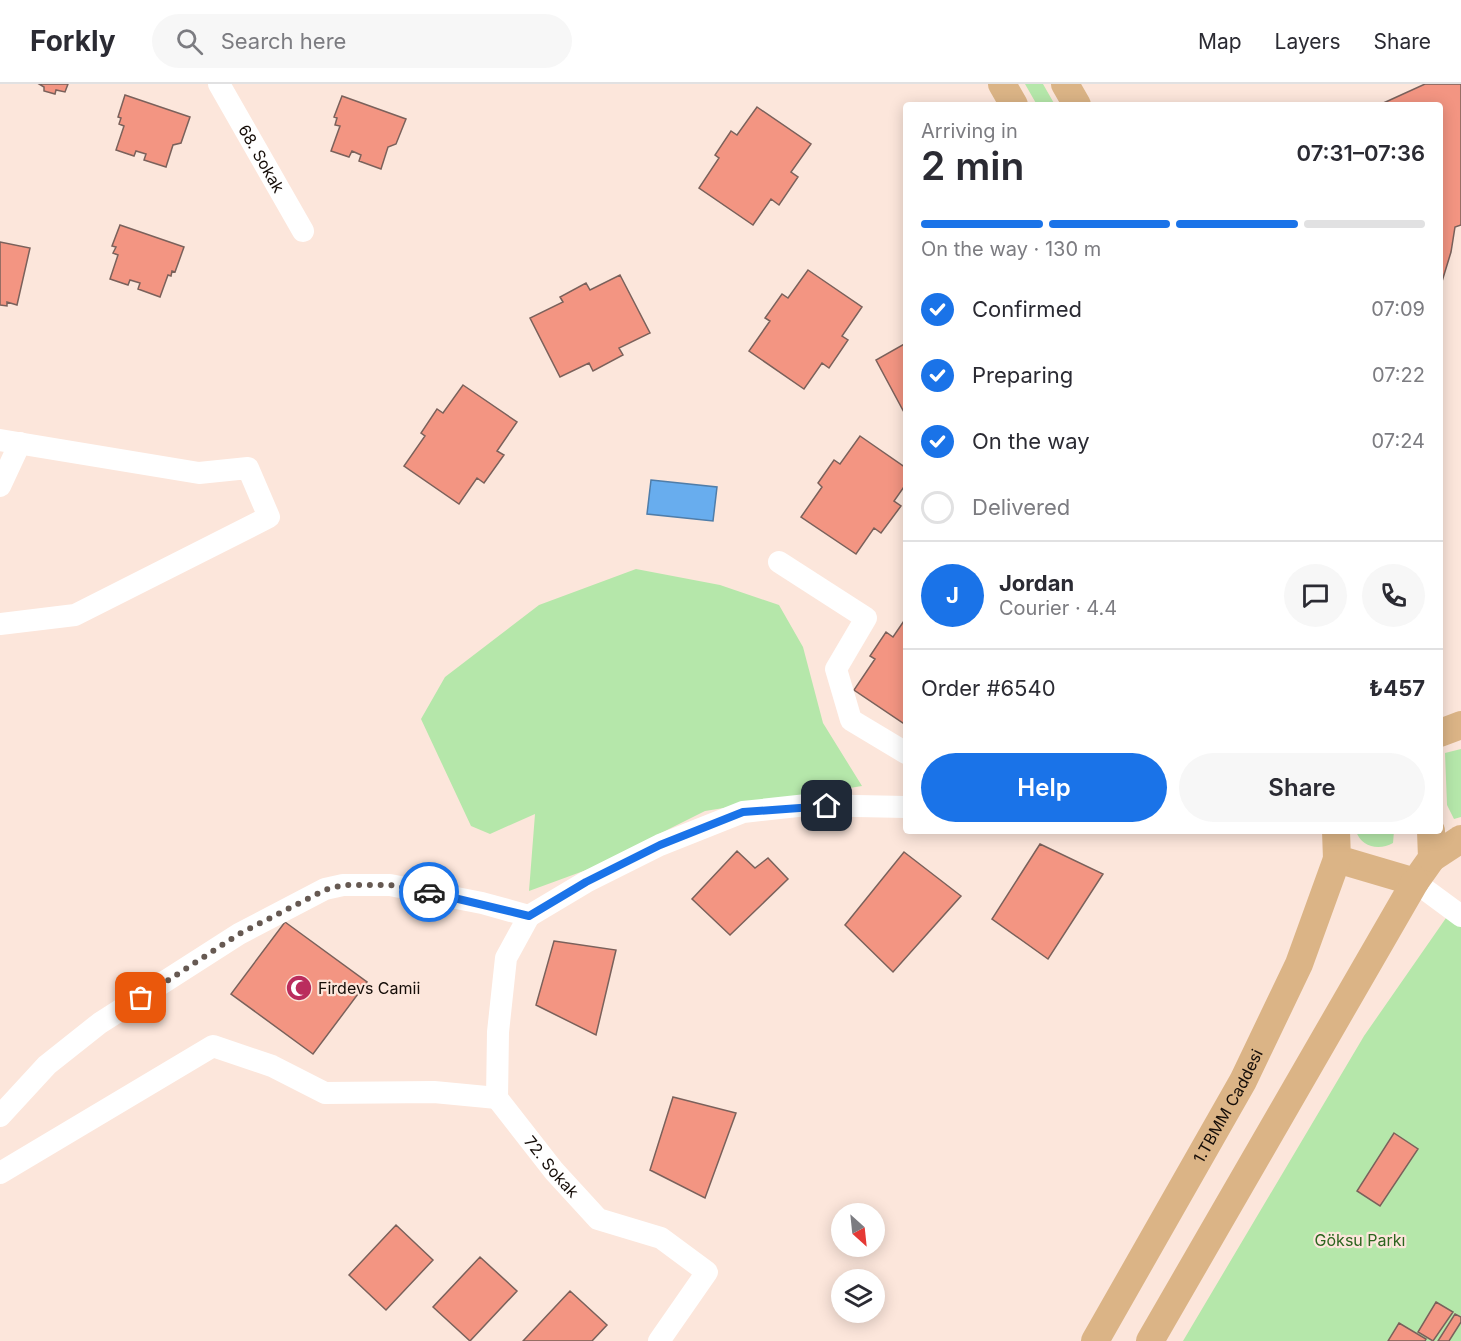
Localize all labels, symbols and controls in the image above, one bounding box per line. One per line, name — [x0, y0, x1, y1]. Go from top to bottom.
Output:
search box — [152, 14, 572, 68]
text: Forkly — [30, 24, 116, 58]
icon: search — [173, 25, 206, 58]
text: Search here — [221, 28, 346, 54]
text: Map — [1198, 29, 1242, 54]
text: Layers — [1275, 29, 1341, 54]
text: Share — [1374, 29, 1431, 54]
text: Arriving in — [921, 119, 1018, 143]
street label: 68. Sokak — [234, 121, 289, 196]
text: 07:31–07:36 — [1297, 140, 1425, 166]
text: 2 min — [921, 142, 1024, 189]
text: On the way · 130 m — [921, 237, 1101, 261]
icon: check — [921, 293, 954, 326]
text: Confirmed — [972, 296, 1082, 322]
text: 07:09 — [1371, 297, 1425, 321]
icon: check — [921, 359, 954, 392]
text: Preparing — [972, 362, 1073, 388]
text: 07:22 — [1372, 363, 1425, 387]
icon: check — [921, 425, 954, 458]
text: On the way — [972, 428, 1090, 454]
text: 07:24 — [1372, 429, 1425, 453]
text: Delivered — [972, 494, 1070, 520]
button: chat — [1284, 564, 1347, 627]
button: phone — [1362, 564, 1425, 627]
text: Jordan — [999, 570, 1074, 596]
text: J — [946, 582, 959, 608]
text: Courier · 4.4 — [999, 596, 1117, 620]
text: Order #6540 — [921, 675, 1056, 701]
text: ₺457 — [1369, 675, 1425, 701]
button: Help — [921, 753, 1167, 822]
button: Share — [1179, 753, 1425, 822]
pin — [801, 780, 852, 831]
icon: home — [810, 789, 843, 822]
courier — [399, 862, 459, 922]
icon: car — [413, 876, 446, 909]
pin — [115, 972, 166, 1023]
mosque icon: Firdevs Camii — [284, 973, 314, 1003]
place label: Firdevs Camii — [318, 978, 420, 998]
icon: bag — [124, 981, 157, 1014]
street label: 1.TBMM Caddesi — [1189, 1046, 1267, 1166]
street label: 72. Sokak — [520, 1132, 583, 1202]
north arrow — [831, 1203, 885, 1257]
map controls — [831, 1203, 885, 1323]
park label: Göksu Parkı — [1315, 1230, 1405, 1250]
button: layers — [831, 1269, 885, 1323]

